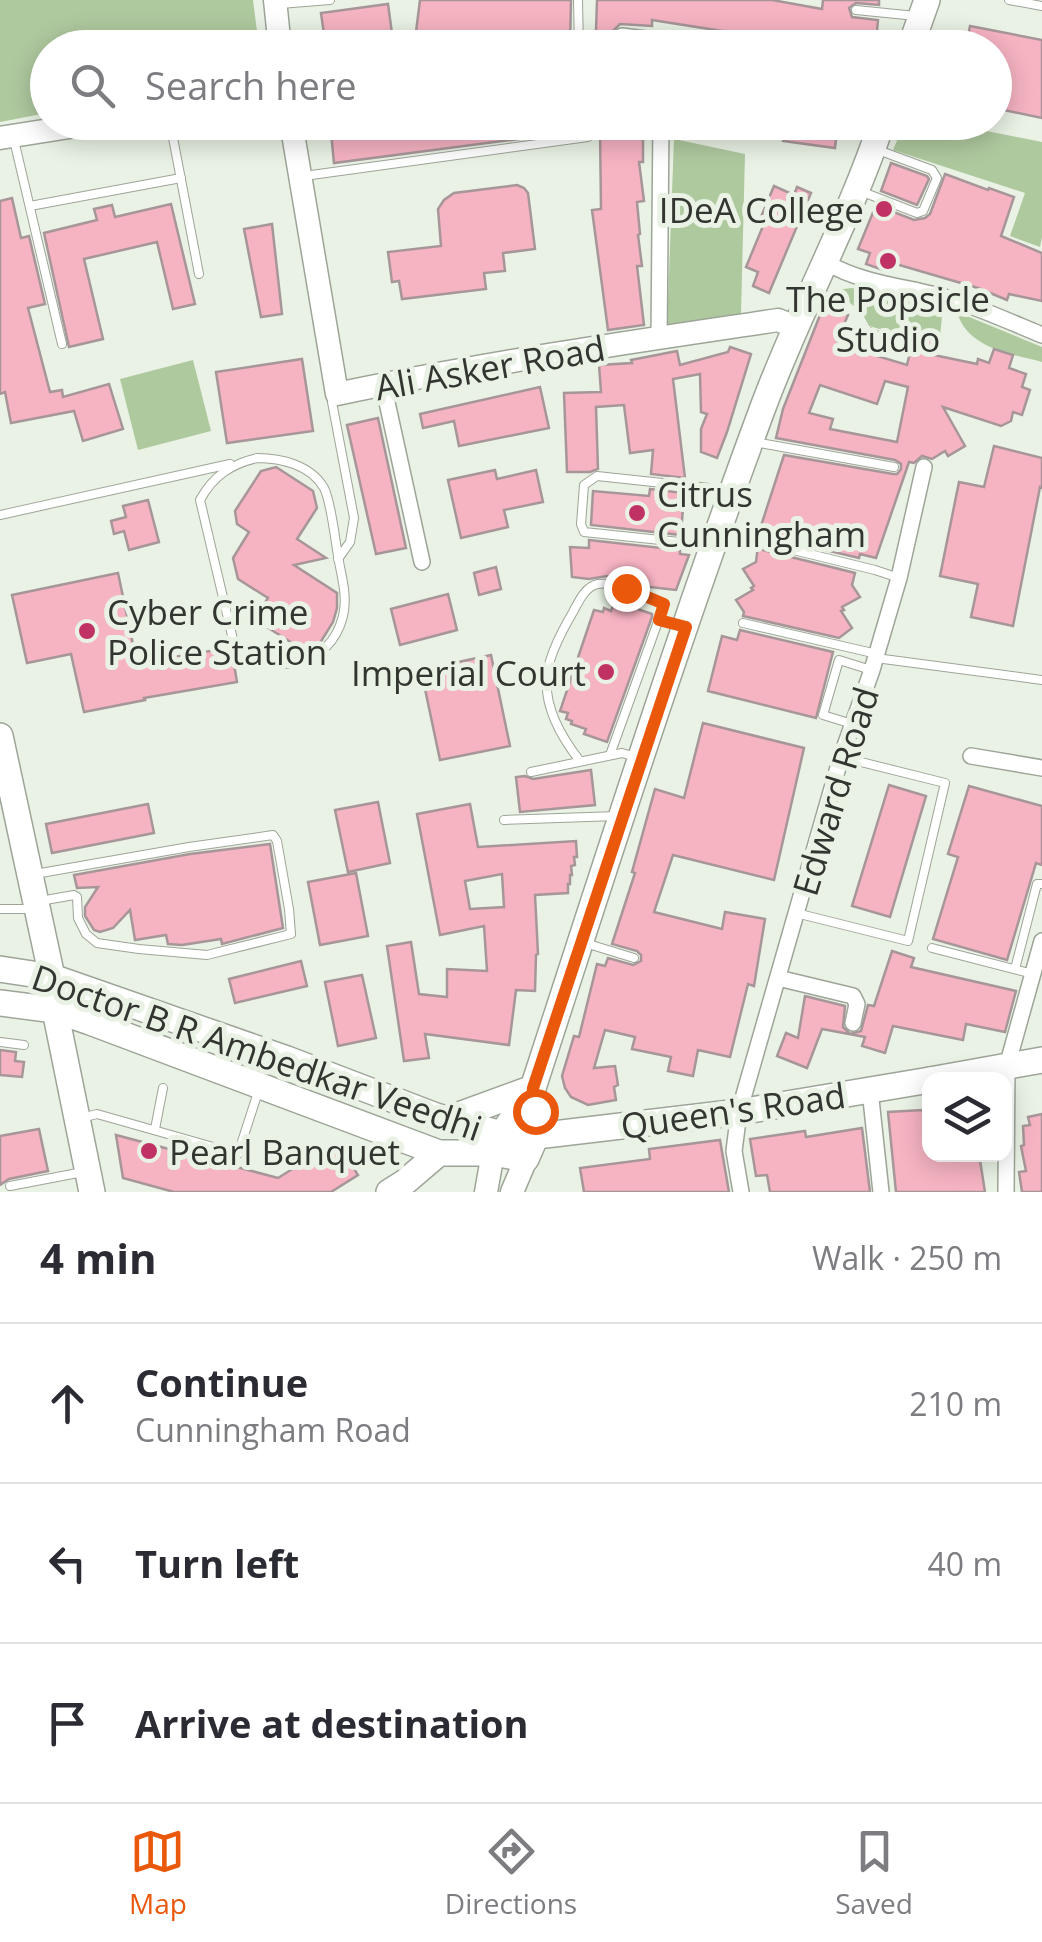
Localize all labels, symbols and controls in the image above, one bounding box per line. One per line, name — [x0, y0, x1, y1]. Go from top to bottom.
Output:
search box — [30, 30, 1012, 140]
icon: search — [65, 58, 120, 113]
text: Search here — [145, 59, 357, 111]
place label: IDeA College — [659, 186, 864, 233]
marker: IDeA College — [873, 198, 895, 220]
marker: The Popsicle Studio — [877, 250, 899, 272]
place label: The Popsicle Studio — [786, 275, 990, 362]
street label: Ali Asker Road — [371, 324, 609, 410]
place label: Citrus Cunningham — [657, 470, 866, 557]
marker: Citrus Cunningham — [626, 502, 648, 524]
route end — [604, 566, 650, 612]
place label: Cyber Crime Police Station — [107, 588, 327, 675]
marker: Cyber Crime Police Station — [76, 620, 98, 642]
place label: Imperial Court — [351, 649, 586, 696]
marker: Imperial Court — [595, 661, 617, 683]
street label: Edward Road — [781, 681, 889, 901]
street label: Doctor B R Ambedkar Veedhi — [26, 953, 488, 1151]
street label: Queen's Road — [618, 1071, 848, 1149]
map controls — [922, 1072, 1012, 1162]
button: layers — [922, 1072, 1012, 1162]
route start — [513, 1089, 559, 1135]
place label: Pearl Banquet — [169, 1128, 400, 1175]
marker: Pearl Banquet — [138, 1140, 160, 1162]
text: 4 min — [40, 1229, 157, 1286]
text: Walk · 250 m — [812, 1236, 1002, 1279]
text: Continue — [135, 1356, 308, 1408]
icon: ahead — [40, 1376, 95, 1431]
text: 210 m — [909, 1382, 1002, 1425]
text: Cunningham Road — [135, 1408, 411, 1451]
icon: left — [40, 1536, 95, 1591]
text: Turn left — [135, 1537, 299, 1589]
text: 40 m — [927, 1542, 1002, 1585]
icon: arrive — [40, 1696, 95, 1751]
text: Arrive at destination — [135, 1697, 529, 1749]
tab: Map — [129, 1824, 187, 1922]
tab: Directions — [445, 1824, 577, 1922]
tab: Saved — [835, 1824, 913, 1922]

